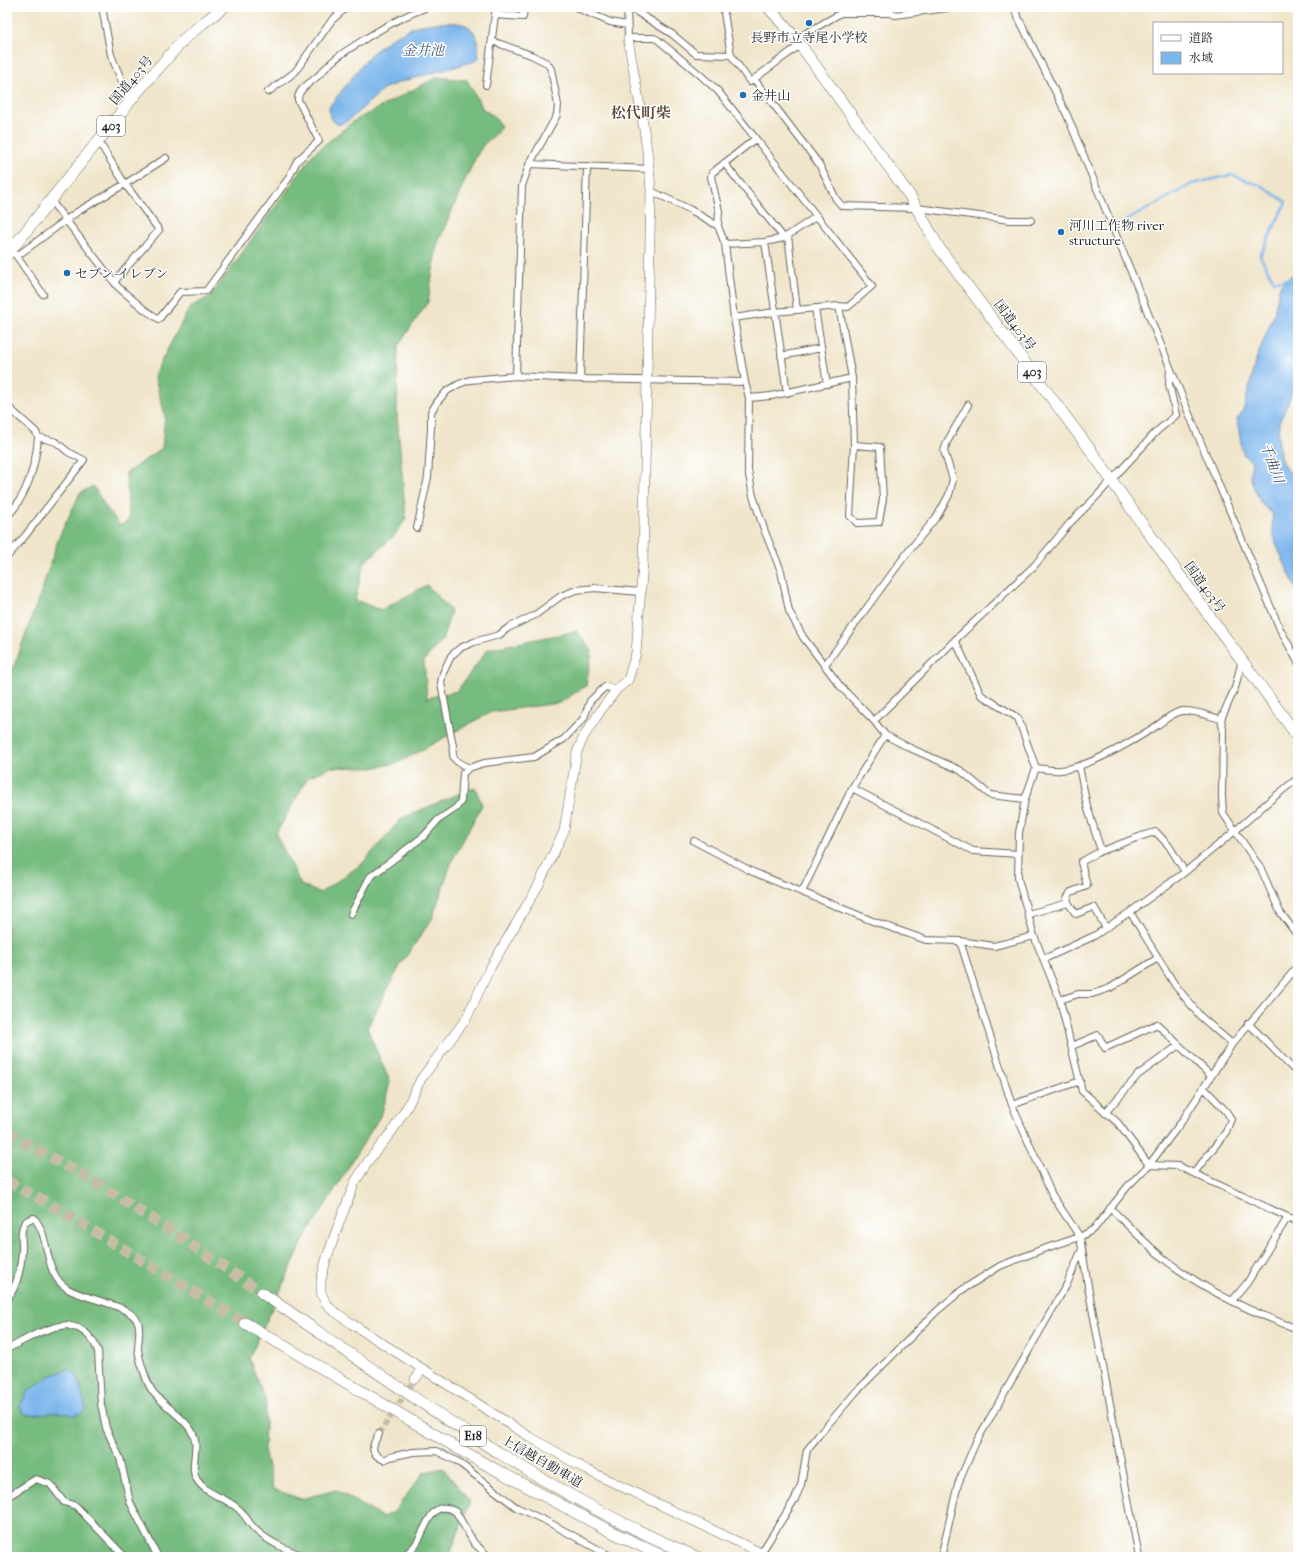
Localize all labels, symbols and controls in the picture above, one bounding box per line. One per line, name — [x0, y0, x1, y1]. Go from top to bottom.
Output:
marker: 長野市立寺尾小学校 — [804, 18, 814, 28]
legend — [1153, 22, 1283, 74]
place label: 長野市立寺尾小学校 — [750, 30, 868, 45]
text: 道路 — [1189, 31, 1213, 45]
water label: 金井池 — [402, 42, 446, 59]
text: 水域 — [1189, 51, 1213, 65]
street label: 国道403号 — [106, 53, 156, 107]
place label: 金井山 — [751, 88, 790, 103]
marker: 金井山 — [738, 90, 748, 100]
district label: 松代町柴 — [611, 104, 671, 122]
road number: 403 — [97, 116, 125, 136]
place label: 河川工作物 river structure — [1069, 218, 1165, 248]
marker: 河川工作物 river structure — [1056, 227, 1066, 237]
place label: セブン-イレブン — [75, 266, 168, 281]
marker: セブン-イレブン — [62, 268, 72, 278]
street label: 国道403号 — [991, 297, 1039, 353]
road number: 403 — [1018, 362, 1046, 382]
water label: 千曲川 — [1257, 440, 1288, 488]
street label: 国道403号 — [1182, 559, 1228, 615]
road number: E18 — [460, 1426, 486, 1446]
street label: 上信越自動車道 — [499, 1432, 585, 1490]

